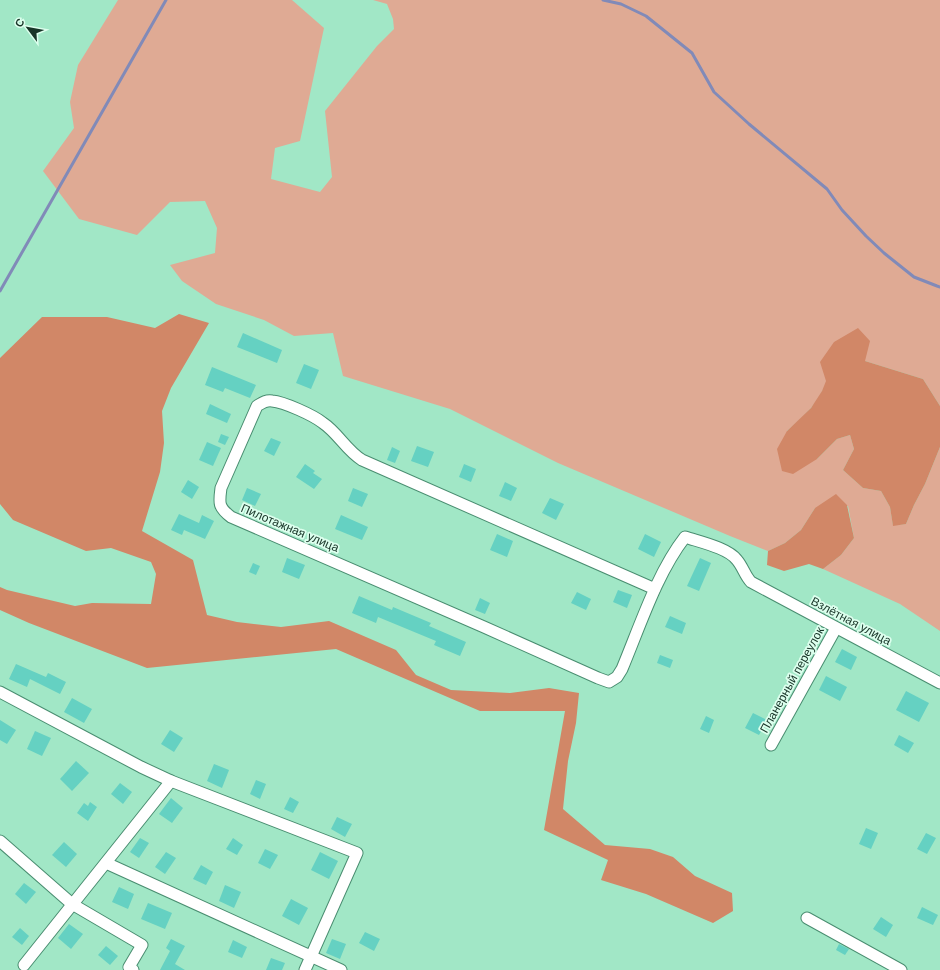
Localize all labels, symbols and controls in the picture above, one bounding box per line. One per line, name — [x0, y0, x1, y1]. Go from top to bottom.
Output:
north arrow — [8, 8, 48, 48]
text: С — [12, 16, 27, 29]
street label: Пилотажная улица — [239, 501, 341, 555]
street label: Взлётная улица — [809, 594, 894, 648]
street label: Планерный переулок — [757, 624, 827, 735]

